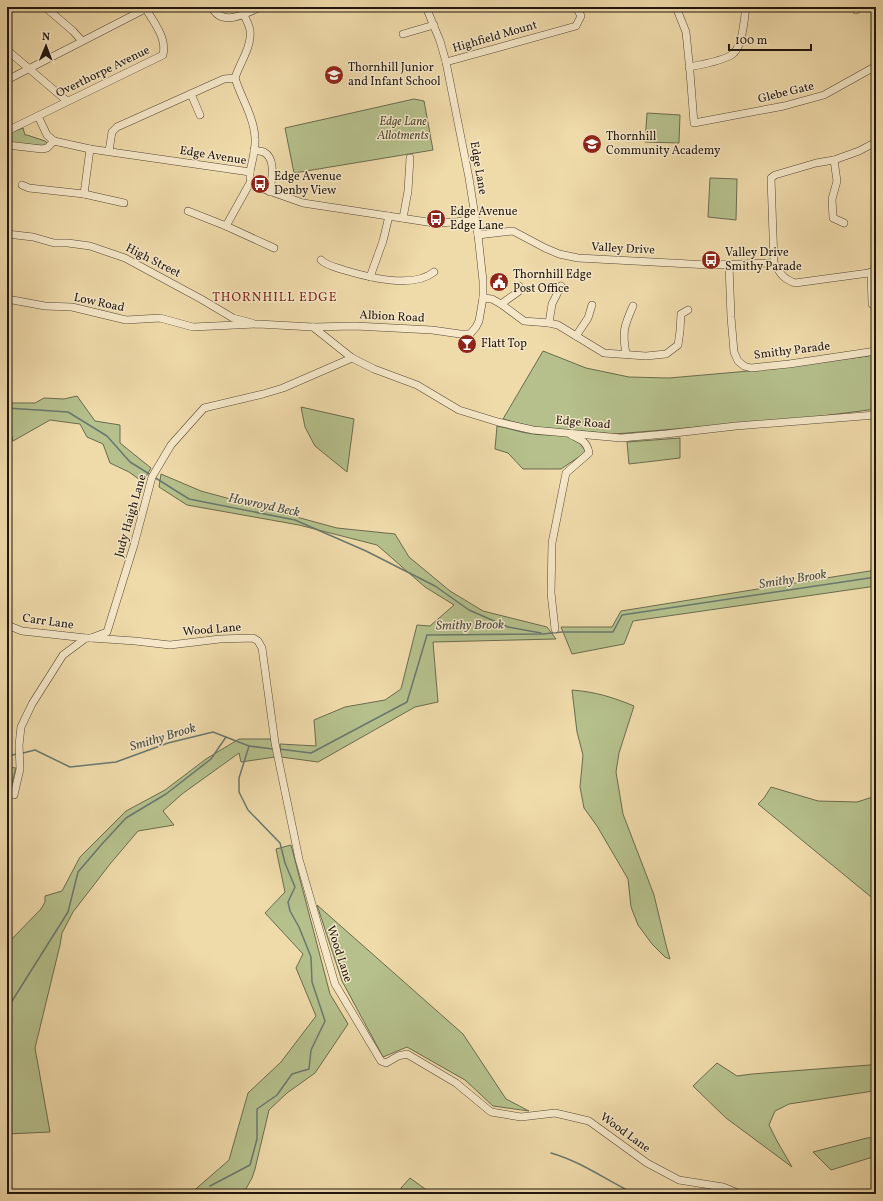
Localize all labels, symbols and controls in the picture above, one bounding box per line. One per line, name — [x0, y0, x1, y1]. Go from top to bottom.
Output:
street label: Highfield Mount — [451, 17, 539, 57]
north arrow — [26, 26, 66, 66]
scale bar — [729, 26, 811, 52]
text: N — [42, 30, 50, 45]
text: 100 m — [735, 33, 768, 49]
street label: Overthorpe Avenue — [53, 42, 153, 102]
place label: Thornhill Junior and Infant School — [348, 60, 441, 90]
school or university icon: Thornhill Junior and Infant School — [323, 64, 345, 86]
street label: Glebe Gate — [756, 78, 816, 108]
park label: Edge Lane Allotments — [376, 114, 429, 144]
place label: Thornhill Community Academy — [606, 129, 721, 159]
school or university icon: Thornhill Community Academy — [581, 133, 603, 155]
street label: Edge Lane — [465, 140, 491, 196]
street label: Edge Avenue — [178, 143, 248, 169]
place label: Edge Avenue Denby View — [274, 169, 342, 199]
bus stop icon: Edge Avenue Denby View — [249, 173, 271, 195]
place label: Edge Avenue Edge Lane — [450, 204, 518, 234]
bus stop icon: Edge Avenue Edge Lane — [425, 208, 447, 230]
street label: Valley Drive — [591, 239, 656, 259]
street label: High Street — [123, 240, 183, 282]
place label: Valley Drive Smithy Parade — [725, 245, 802, 275]
bus stop icon: Valley Drive Smithy Parade — [700, 249, 722, 271]
place label: Thornhill Edge Post Office — [513, 267, 592, 297]
public building icon: Thornhill Edge Post Office — [488, 271, 510, 293]
district label: THORNHILL EDGE — [212, 289, 338, 307]
street label: Low Road — [72, 290, 126, 316]
street label: Albion Road — [359, 307, 425, 327]
bar icon: Flatt Top — [456, 333, 478, 355]
place label: Flatt Top — [481, 336, 527, 352]
street label: Smithy Parade — [753, 338, 831, 364]
street label: Edge Road — [555, 413, 611, 433]
street label: Judy Haigh Lane — [111, 472, 151, 559]
water label: Howroyd Beck — [227, 490, 301, 522]
water label: Smithy Brook — [758, 566, 828, 594]
street label: Carr Lane — [21, 610, 75, 634]
water label: Smithy Brook — [436, 616, 504, 636]
street label: Wood Lane — [182, 619, 242, 641]
water label: Smithy Brook — [128, 719, 198, 757]
street label: Wood Lane — [322, 924, 356, 985]
street label: Wood Lane — [597, 1109, 654, 1157]

